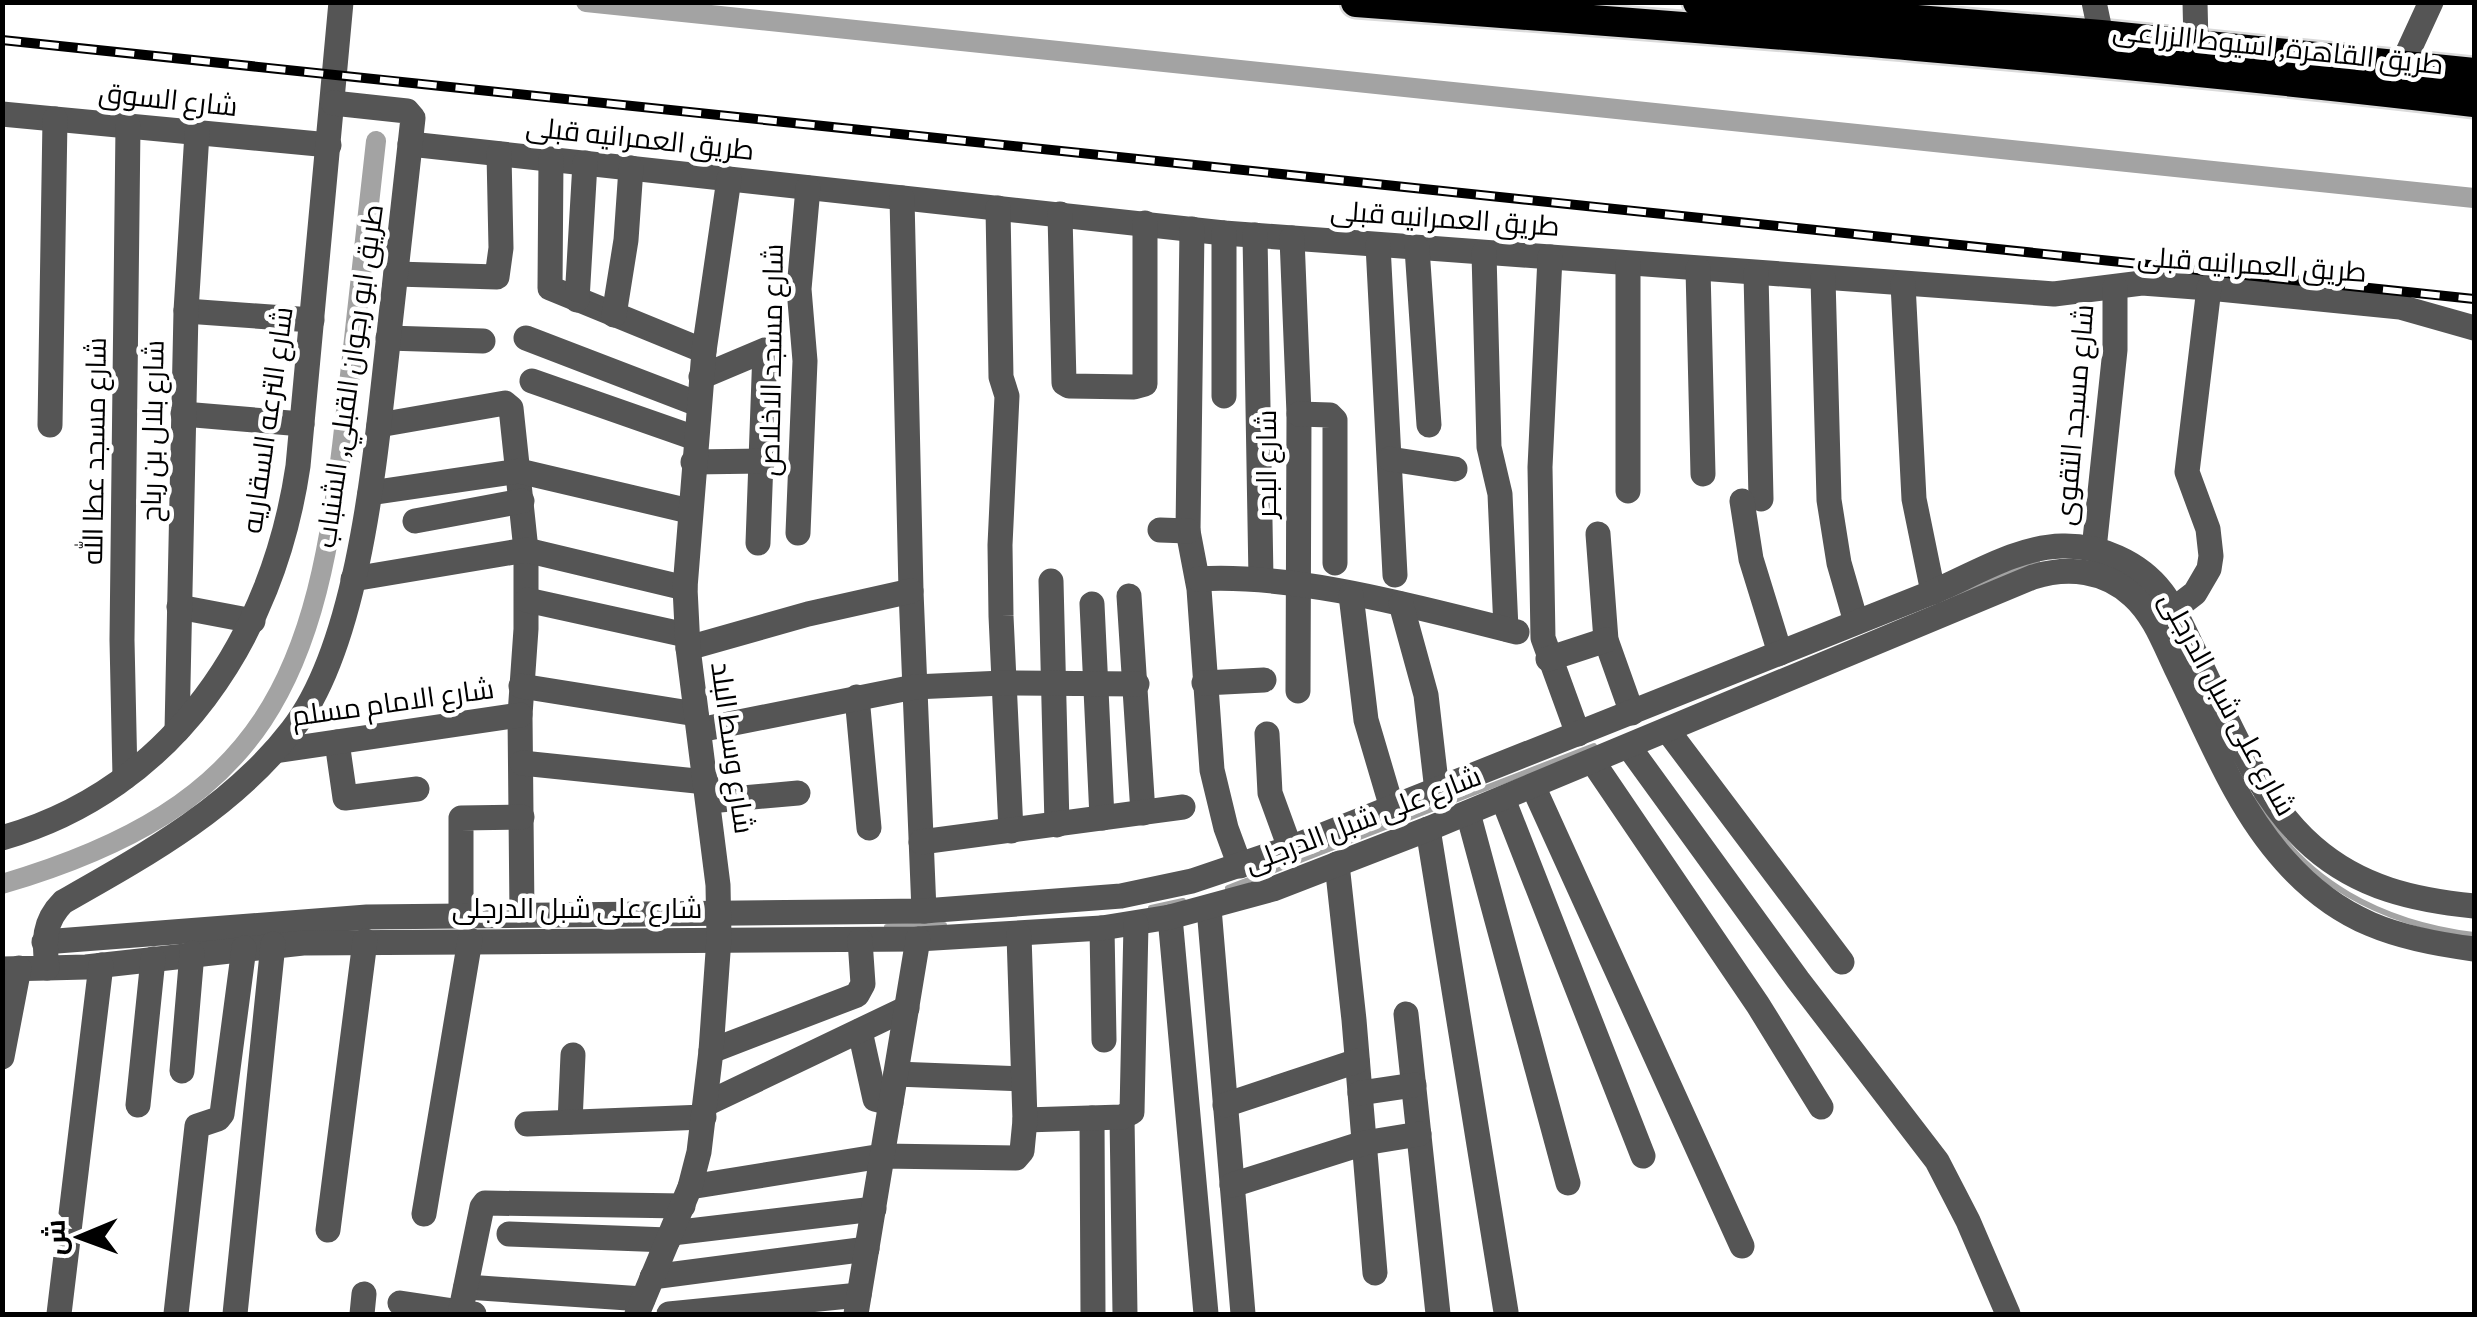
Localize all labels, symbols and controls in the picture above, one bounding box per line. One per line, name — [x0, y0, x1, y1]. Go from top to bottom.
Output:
street label: طريق القاهرة, اسيوط الزراعى — [2111, 11, 2445, 85]
street label: شارع السوق — [97, 73, 239, 127]
street label: طريق العمرانيه قبلى — [524, 107, 756, 171]
street label: طريق العمرانيه قبلى — [1329, 191, 1561, 247]
street label: طريق ابو رجوان القبلي, الشنباب — [306, 202, 395, 551]
street label: طريق العمرانيه قبلى — [2136, 237, 2368, 293]
street label: شارع مسجد الاخلاص — [750, 243, 794, 477]
street label: شارع مسجد التقوى — [2045, 303, 2105, 527]
street label: شارع الترعه السقاريه — [232, 304, 304, 536]
street label: شارع مسجد عطا الله — [73, 337, 117, 565]
street label: شارع بلال بن رباح — [131, 339, 175, 523]
street label: شارع البحر — [1247, 410, 1287, 520]
street label: شارع على شبل الدرجلى — [2149, 585, 2305, 823]
street label: شارع وسط البلد — [700, 659, 764, 837]
street label: شارع الامام مسلم — [289, 669, 497, 737]
street label: شارع على شبل الدرجلى — [1239, 756, 1487, 884]
street label: شارع على شبل الدرجلى — [452, 889, 702, 929]
north arrow — [30, 1187, 130, 1287]
text: ش — [36, 1219, 76, 1256]

